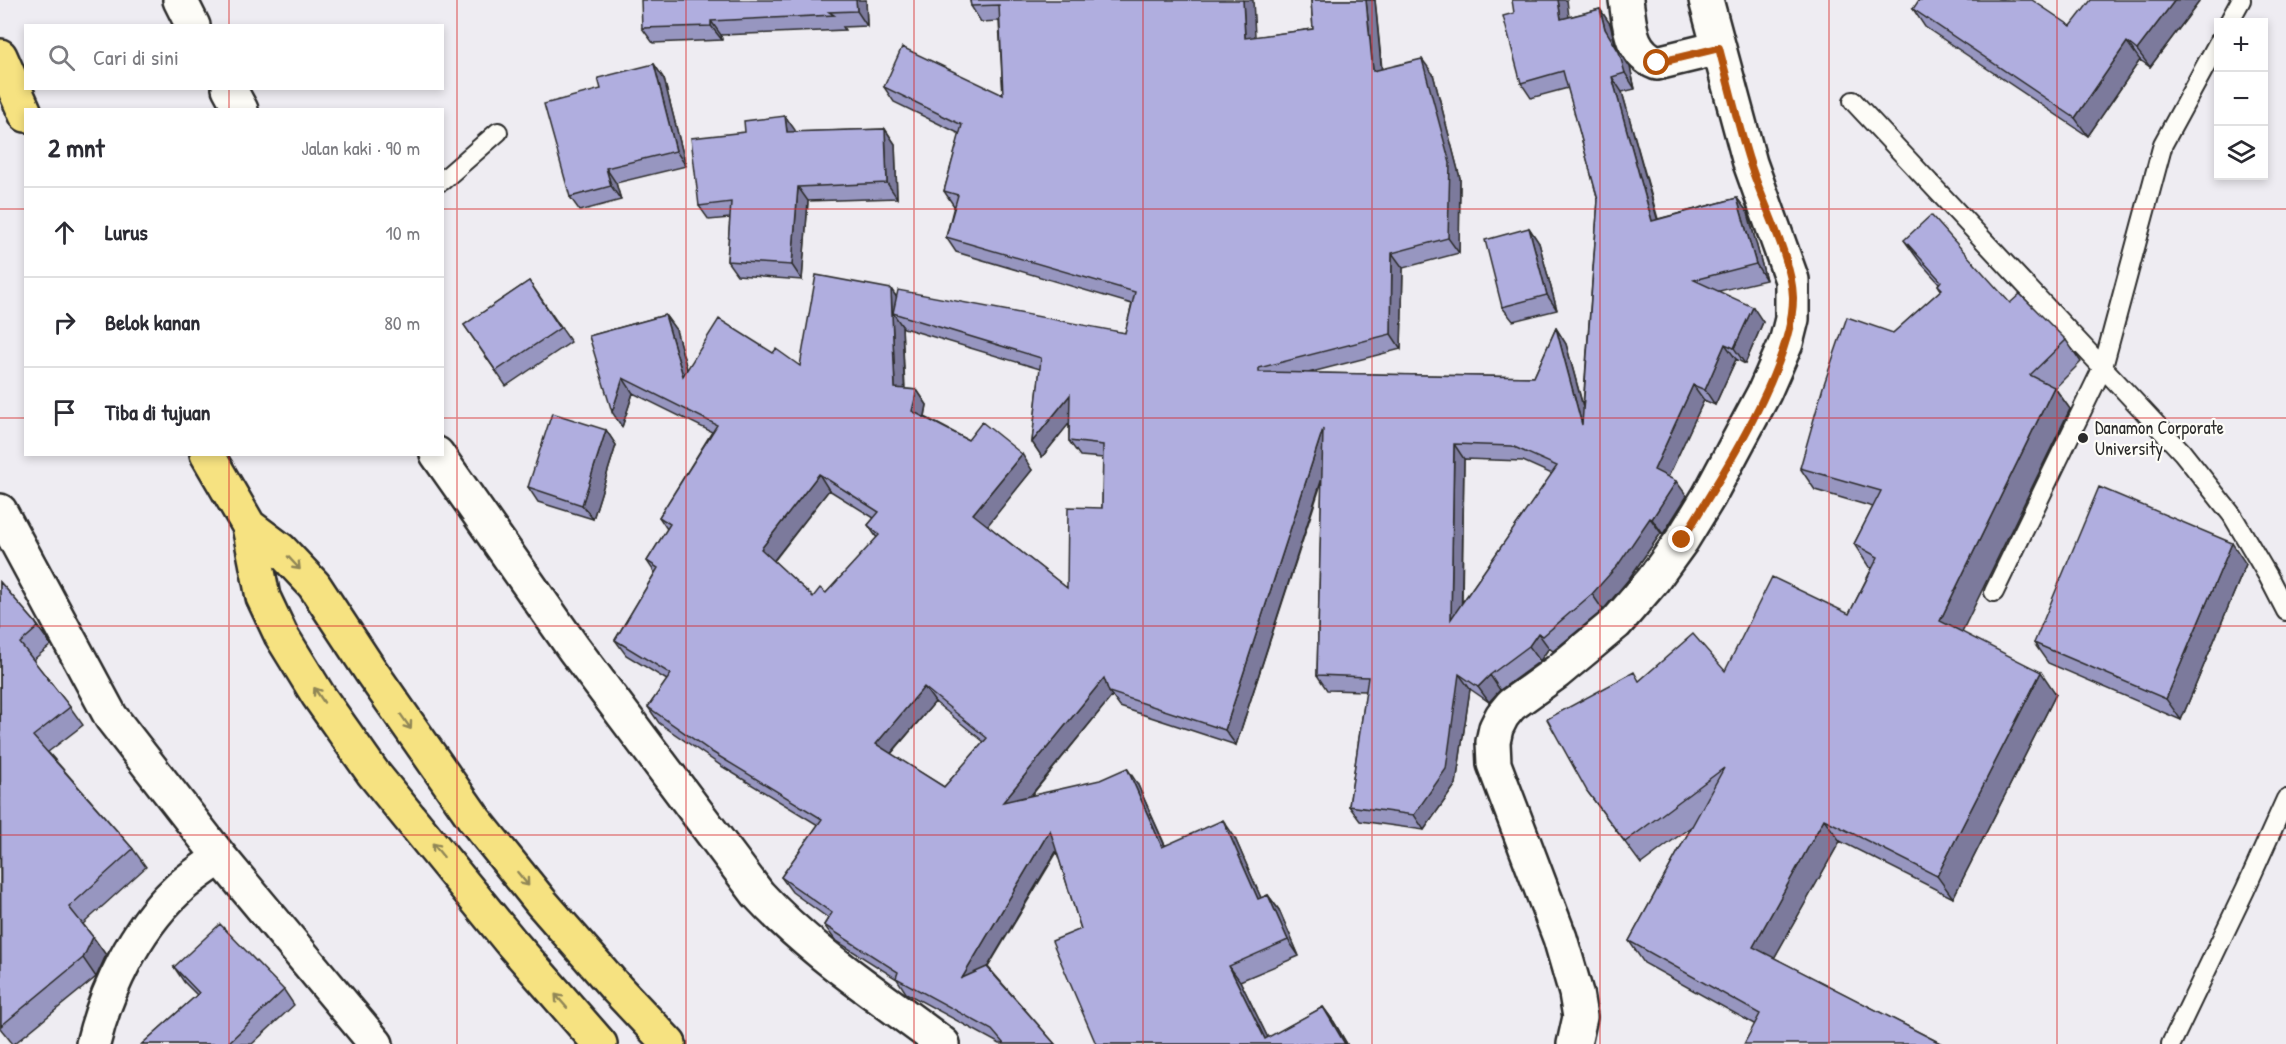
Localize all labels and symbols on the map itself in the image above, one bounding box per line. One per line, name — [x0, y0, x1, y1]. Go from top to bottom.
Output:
route start — [1643, 49, 1669, 75]
place label: Danamon Corporate University — [2095, 415, 2224, 461]
marker: Danamon Corporate University — [2076, 431, 2090, 445]
route end — [1668, 526, 1694, 552]
one-way arrow — [287, 556, 301, 571]
one-way arrow — [313, 688, 325, 704]
one-way arrow — [400, 714, 412, 730]
one-way arrow — [431, 842, 444, 858]
one-way arrow — [516, 871, 529, 887]
one-way arrow — [554, 994, 568, 1009]

